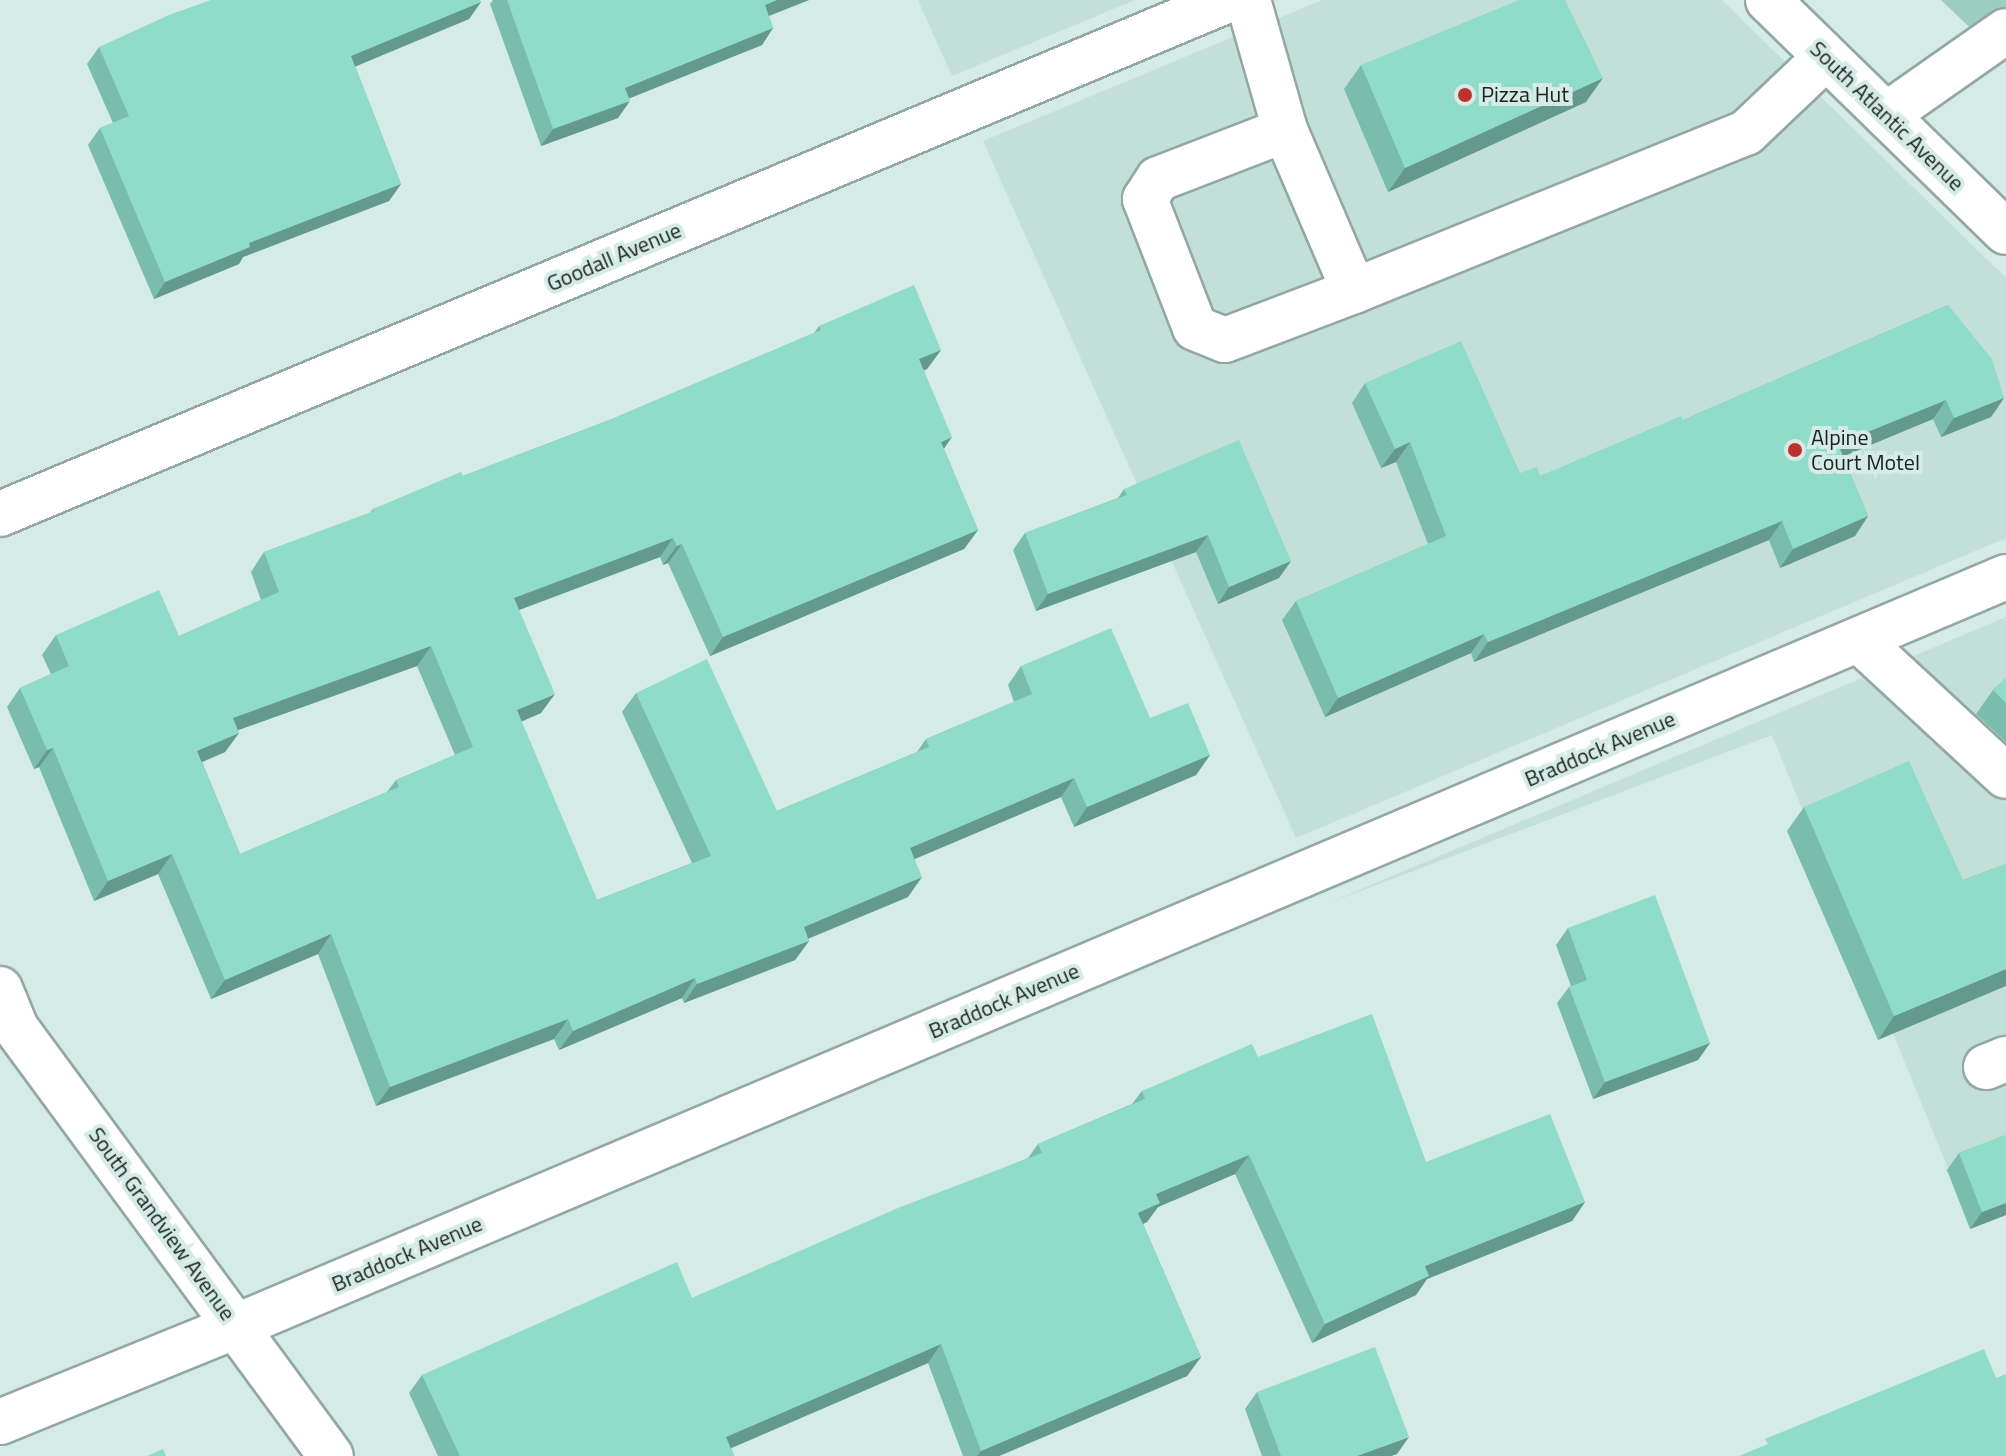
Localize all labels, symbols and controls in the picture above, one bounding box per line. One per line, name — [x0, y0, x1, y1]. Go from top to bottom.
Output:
street label: South Atlantic Avenue — [1805, 36, 1969, 196]
place label: Pizza Hut — [1481, 82, 1569, 108]
marker: Pizza Hut — [1456, 86, 1474, 104]
street label: Goodall Avenue — [543, 217, 685, 297]
place label: Alpine Court Motel — [1811, 424, 1920, 476]
marker: Alpine Court Motel — [1786, 441, 1804, 459]
street label: Braddock Avenue — [1521, 705, 1679, 793]
street label: Braddock Avenue — [925, 957, 1083, 1045]
street label: South Grandview Avenue — [83, 1122, 241, 1326]
street label: Braddock Avenue — [328, 1210, 486, 1298]

